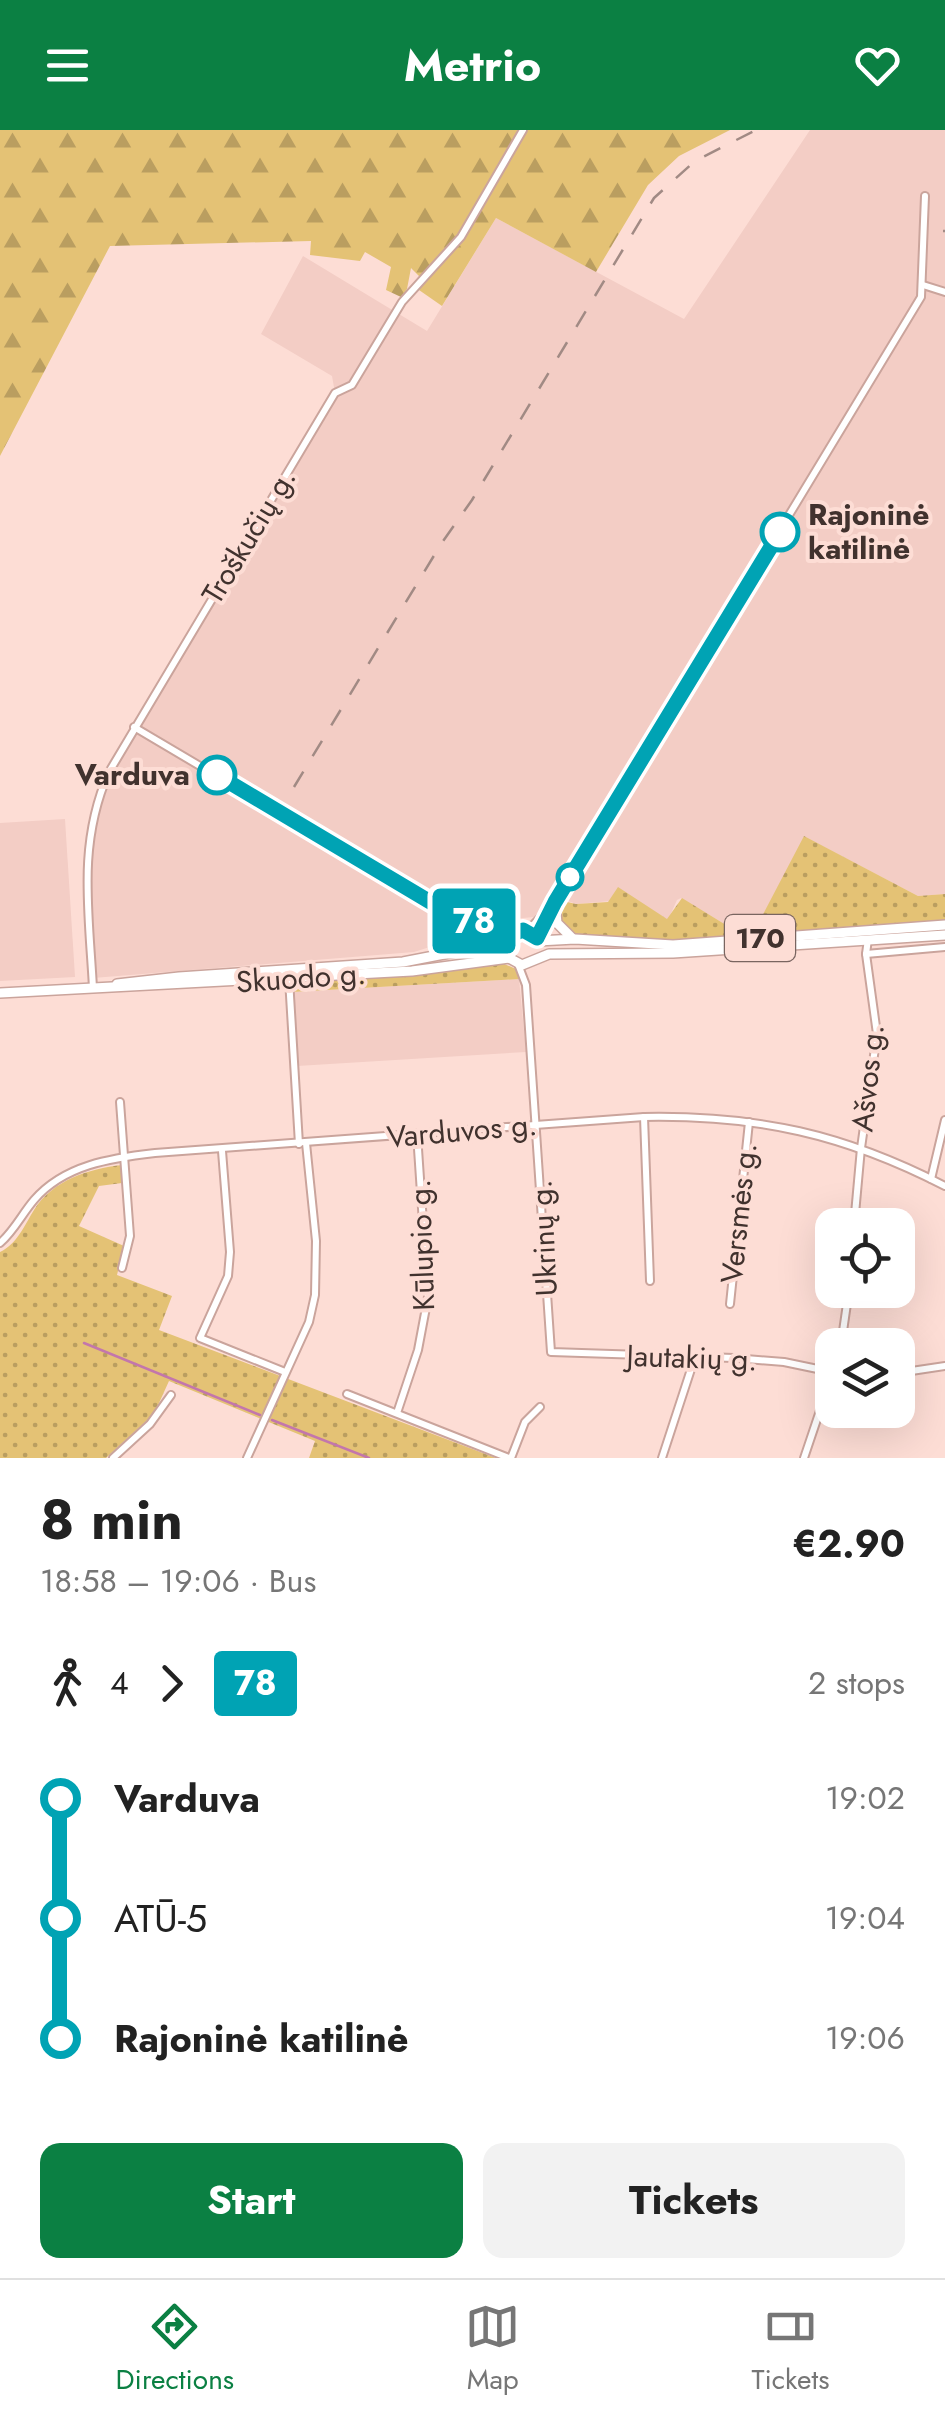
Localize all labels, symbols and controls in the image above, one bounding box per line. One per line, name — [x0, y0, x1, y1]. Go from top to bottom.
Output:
text: Metrio — [404, 33, 541, 98]
icon: menu — [40, 38, 95, 93]
icon: heart — [850, 38, 905, 93]
street label: Troškučių g. — [191, 460, 306, 612]
place label: Rajoninė katilinė — [808, 493, 929, 570]
marker: Rajoninė katilinė — [761, 513, 799, 551]
place label: Varduva — [74, 753, 190, 796]
marker: Varduva — [198, 756, 236, 794]
unlabelled marker — [557, 864, 583, 890]
line badge: 78 — [429, 888, 519, 954]
text: 78 — [452, 896, 496, 946]
road number: 170 — [725, 915, 795, 961]
street label: Skuodo g. — [235, 952, 367, 1003]
street label: Ašvos g. — [840, 1022, 895, 1134]
street label: Varduvos g. — [385, 1103, 539, 1158]
street label: Versmės g. — [710, 1140, 767, 1285]
street label: Kūlupio g. — [398, 1178, 445, 1312]
street label: Ukrinų g. — [519, 1179, 568, 1297]
map controls — [815, 1208, 915, 1428]
button: locate — [815, 1208, 915, 1308]
button: layers — [815, 1328, 915, 1428]
street label: Jautakių g. — [622, 1334, 758, 1381]
text: 8 min — [40, 1480, 183, 1560]
text: €2.90 — [792, 1516, 905, 1571]
text: 18:58 – 19:06 · Bus — [40, 1558, 316, 1604]
icon: walk — [40, 1656, 95, 1711]
icon: forward — [144, 1656, 199, 1711]
text: 78 — [234, 1658, 277, 1708]
text: 4 — [110, 1660, 129, 1706]
text: 2 stops — [808, 1660, 905, 1706]
text: Varduva — [114, 1771, 260, 1826]
text: 19:02 — [825, 1775, 905, 1821]
text: ATŪ-5 — [114, 1891, 207, 1946]
text: 19:04 — [825, 1895, 905, 1941]
text: Rajoninė katilinė — [114, 2011, 409, 2066]
text: 19:06 — [825, 2015, 905, 2061]
button: Start — [40, 2143, 463, 2258]
button: Tickets — [483, 2143, 905, 2258]
tab: Directions — [116, 2299, 234, 2400]
tab: Map — [465, 2299, 520, 2400]
tab: Tickets — [751, 2299, 829, 2400]

